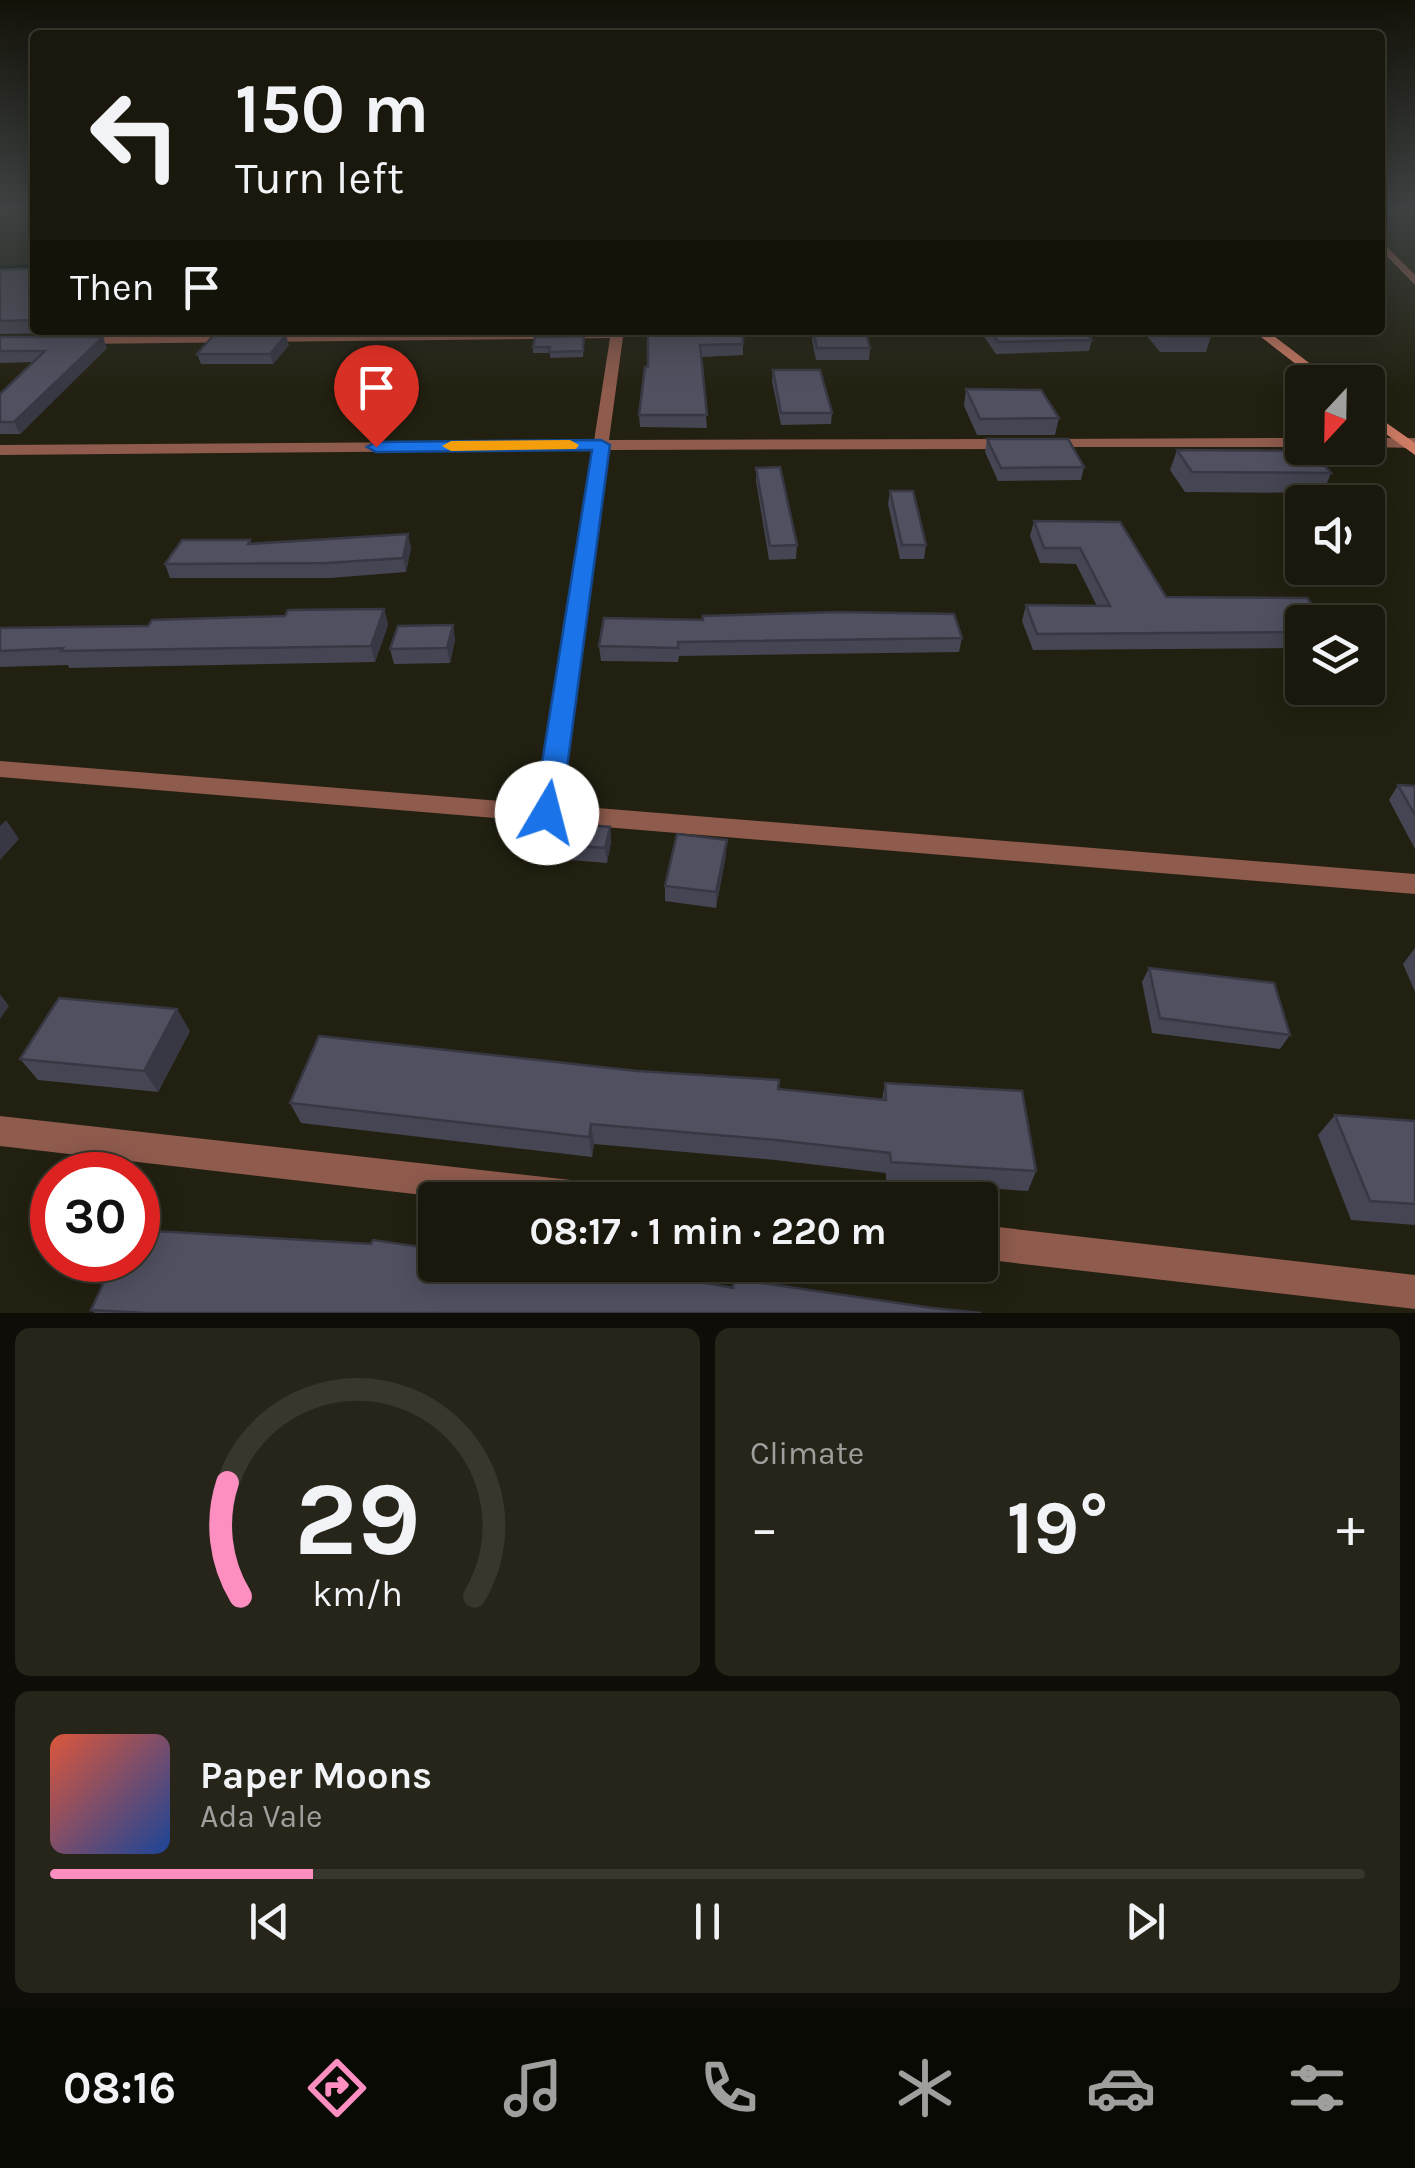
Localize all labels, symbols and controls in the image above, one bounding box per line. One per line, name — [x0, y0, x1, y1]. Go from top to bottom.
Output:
text: 150 m — [235, 68, 429, 150]
icon: left — [70, 70, 200, 200]
text: Turn left — [235, 152, 404, 204]
icon: arrive — [174, 260, 229, 315]
text: Then — [70, 265, 154, 310]
pin — [334, 345, 419, 448]
icon: arrive — [349, 360, 404, 415]
north arrow — [1285, 365, 1385, 465]
map controls — [1285, 365, 1385, 705]
button: sound — [1285, 485, 1385, 585]
button: layers — [1285, 605, 1385, 705]
position arrow — [495, 761, 599, 865]
speed limit sign: 30 — [30, 1152, 160, 1282]
text: 08:17 · 1 min · 220 m — [529, 1209, 887, 1254]
text: Climate — [750, 1435, 864, 1472]
text: 29 — [294, 1459, 421, 1580]
text: 19° — [1007, 1484, 1108, 1572]
text: − — [750, 1496, 779, 1560]
text: + — [1336, 1496, 1365, 1560]
text: km/h — [312, 1573, 403, 1615]
text: Paper Moons — [200, 1753, 432, 1798]
text: Ada Vale — [200, 1798, 323, 1835]
icon: previous — [242, 1894, 297, 1949]
icon: pause — [680, 1894, 735, 1949]
icon: next — [1118, 1894, 1173, 1949]
icon: directions — [302, 2053, 372, 2123]
icon: music — [498, 2053, 568, 2123]
icon: phone — [694, 2053, 764, 2123]
icon: climate — [890, 2053, 960, 2123]
icon: car — [1086, 2053, 1156, 2123]
icon: filters — [1282, 2053, 1352, 2123]
text: 08:16 — [63, 2062, 176, 2114]

